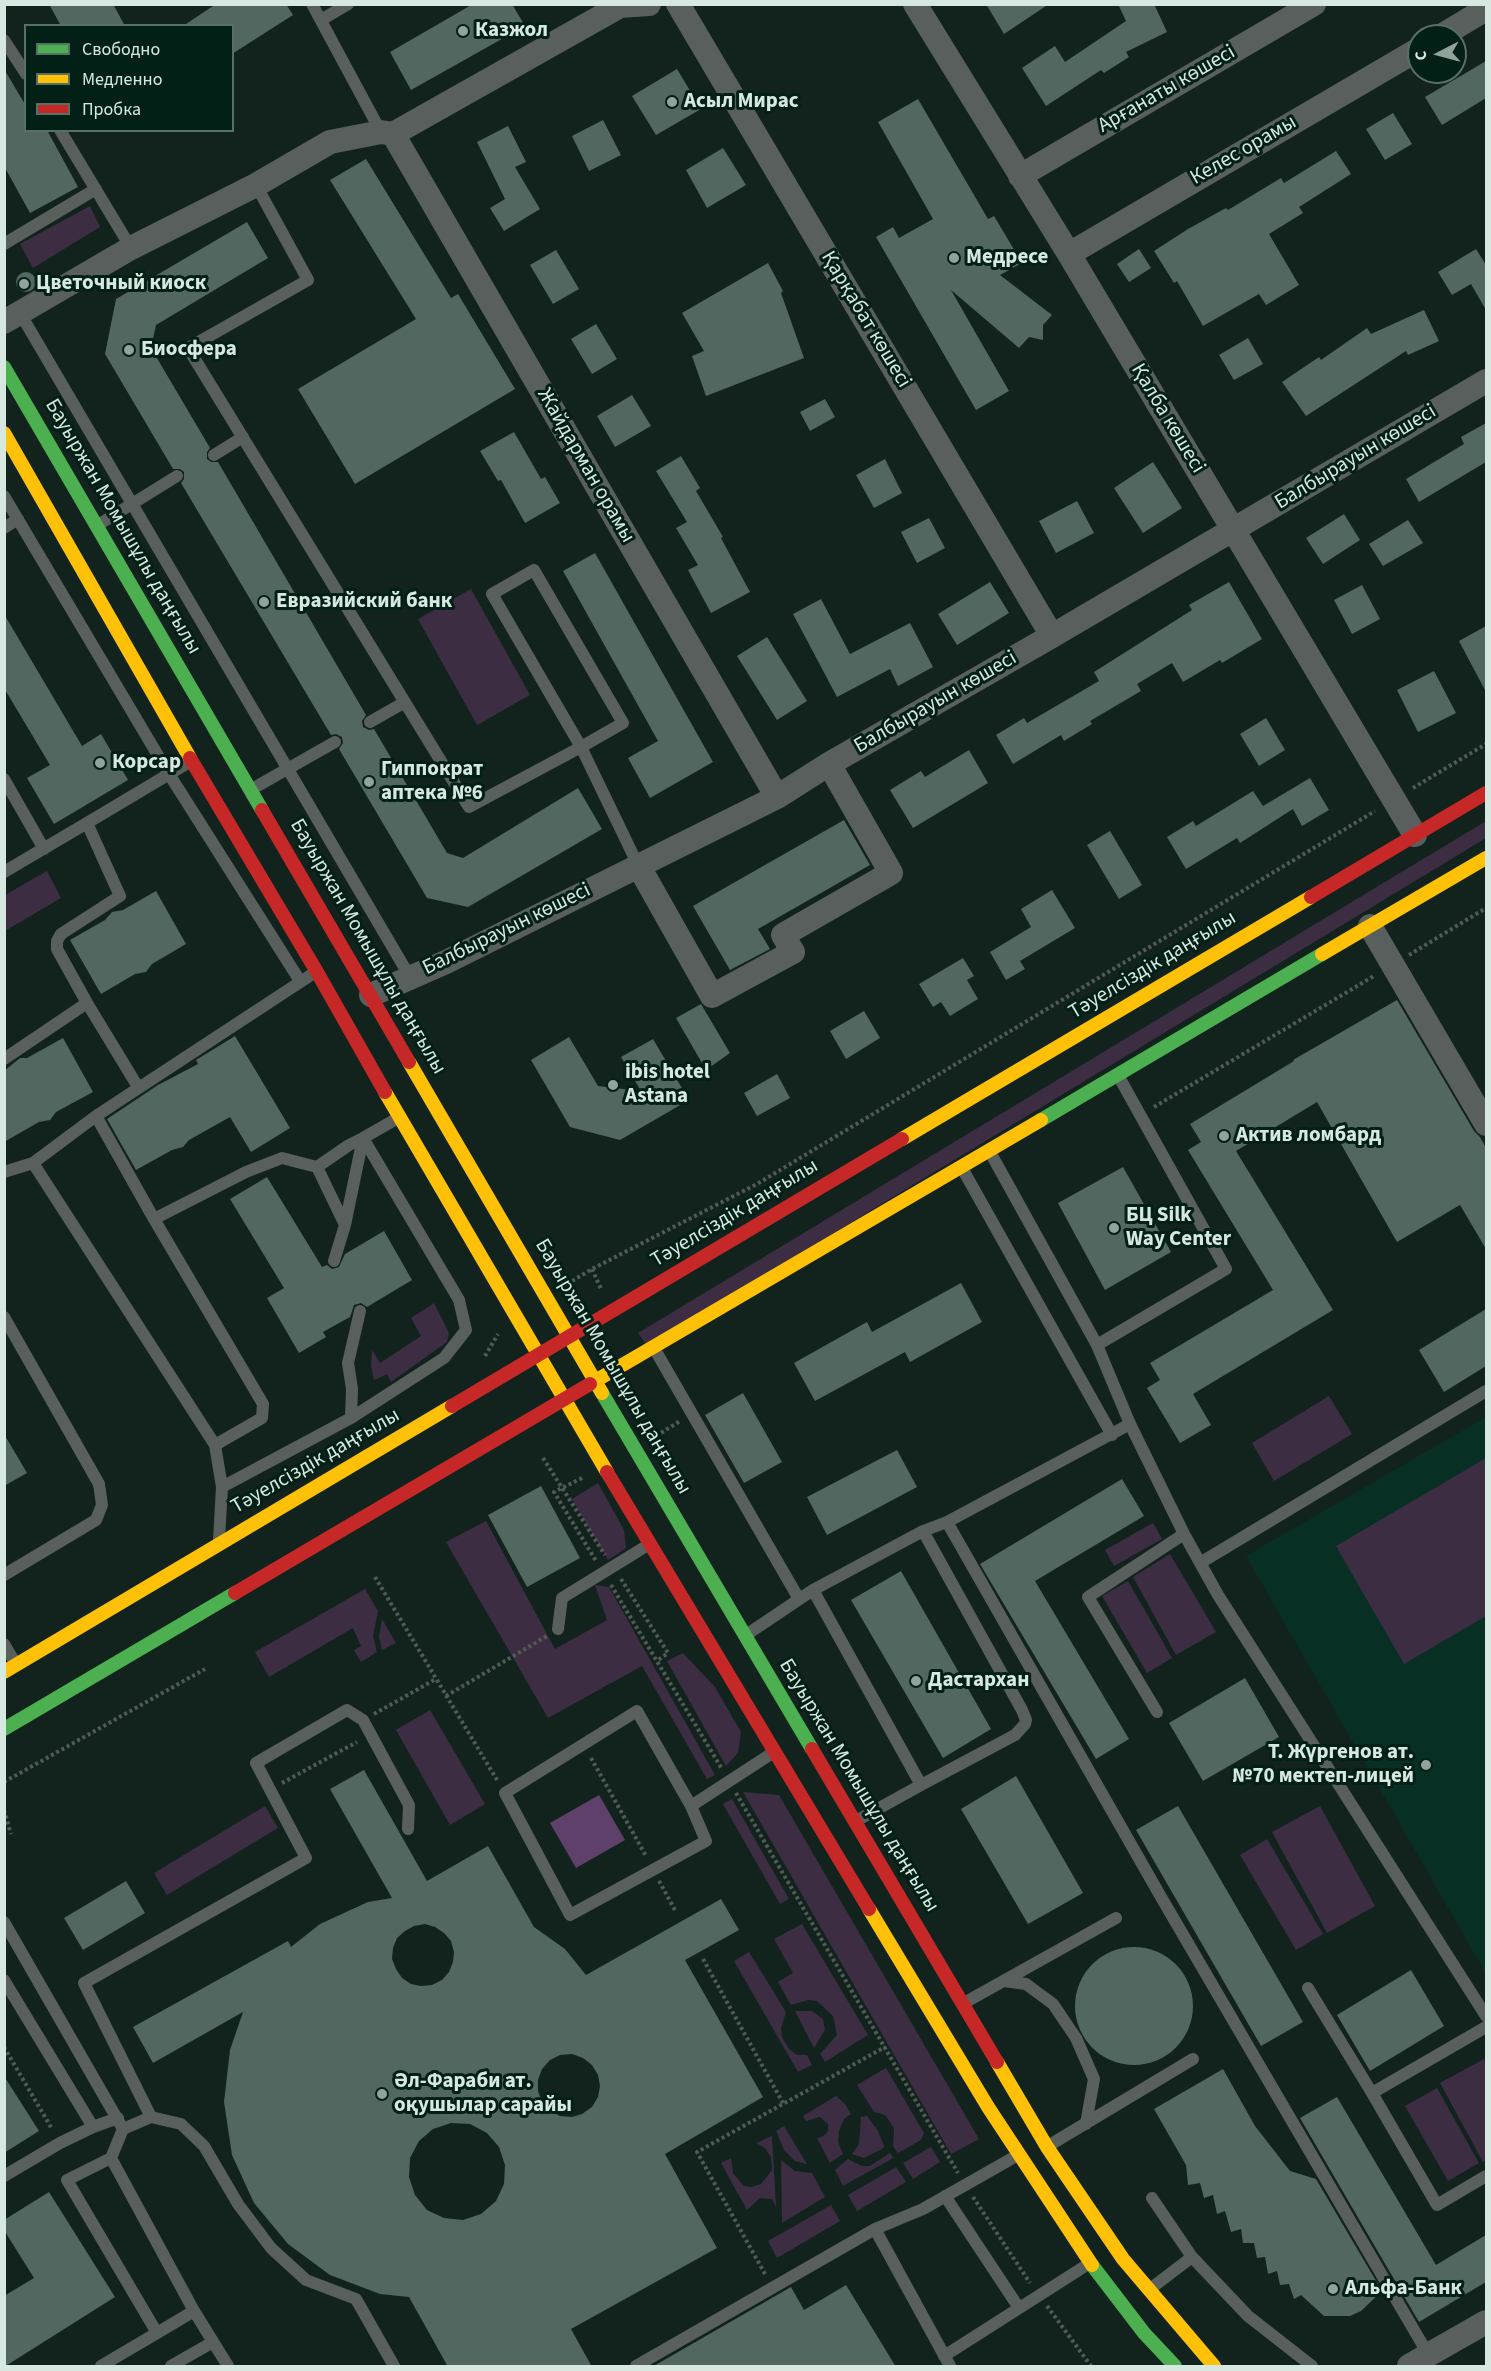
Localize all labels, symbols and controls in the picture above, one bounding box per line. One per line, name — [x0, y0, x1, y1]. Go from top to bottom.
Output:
place label: Казжол — [475, 18, 548, 44]
legend — [24, 24, 234, 132]
marker: Казжол — [456, 24, 470, 38]
north arrow — [1407, 24, 1467, 84]
text: Свободно — [82, 37, 160, 62]
street label: Арғанаты көшесі — [1094, 40, 1240, 140]
text: С — [1410, 50, 1433, 61]
text: Медленно — [82, 67, 162, 92]
place label: Асыл Мирас — [684, 89, 799, 115]
marker: Асыл Мирас — [665, 95, 679, 109]
text: Пробка — [82, 97, 141, 122]
street label: Келес орамы — [1186, 110, 1302, 192]
place label: Медресе — [966, 245, 1048, 271]
street label: Қарқабат көшесі — [814, 247, 916, 393]
marker: Медресе — [947, 251, 961, 265]
place label: Цветочный киоск — [36, 271, 206, 297]
marker: Цветочный киоск — [17, 277, 31, 291]
place label: Биосфера — [141, 337, 237, 363]
marker: Биосфера — [122, 343, 136, 357]
street label: Қалба көшесі — [1124, 360, 1210, 478]
street label: Жайдарман орамы — [531, 384, 639, 548]
street label: Бауыржан Момышұлы даңғылы — [38, 395, 206, 659]
street label: Балбырауын көшесі — [1271, 400, 1441, 516]
place label: Евразийский банк — [276, 589, 452, 615]
marker: Евразийский банк — [257, 595, 271, 609]
street label: Балбырауын көшесі — [850, 646, 1022, 760]
place label: Корсар — [112, 750, 181, 776]
marker: Корсар — [93, 756, 107, 770]
place label: Гиппократ аптека №6 — [381, 757, 483, 807]
marker: Гиппократ аптека №6 — [362, 775, 376, 789]
street label: Бауыржан Момышұлы даңғылы — [283, 815, 451, 1079]
street label: Балбырауын көшесі — [419, 878, 595, 982]
street label: Тәуелсіздік даңғылы — [1065, 906, 1241, 1026]
place label: ibis hotel Astana — [625, 1060, 710, 1110]
marker: ibis hotel Astana — [606, 1078, 620, 1092]
place label: Актив ломбард — [1236, 1123, 1381, 1149]
marker: Актив ломбард — [1217, 1129, 1231, 1143]
street label: Тәуелсіздік даңғылы — [647, 1154, 823, 1274]
place label: БЦ Silk Way Center — [1126, 1203, 1231, 1253]
marker: БЦ Silk Way Center — [1107, 1221, 1121, 1235]
street label: Бауыржан Момышұлы даңғылы — [528, 1235, 696, 1499]
street label: Тәуелсіздік даңғылы — [227, 1403, 405, 1521]
street label: Бауыржан Момышұлы даңғылы — [772, 1655, 944, 1917]
place label: Дастархан — [928, 1668, 1029, 1694]
marker: Дастархан — [909, 1674, 923, 1688]
place label: Т. Жүргенов ат. №70 мектеп-лицей — [1232, 1740, 1414, 1790]
marker: Т. Жүргенов ат. №70 мектеп-лицей — [1419, 1758, 1433, 1772]
place label: Әл-Фараби ат. оқушылар сарайы — [394, 2069, 572, 2119]
marker: Әл-Фараби ат. оқушылар сарайы — [375, 2087, 389, 2101]
place label: Альфа-Банк — [1345, 2276, 1462, 2302]
marker: Альфа-Банк — [1326, 2282, 1340, 2296]

